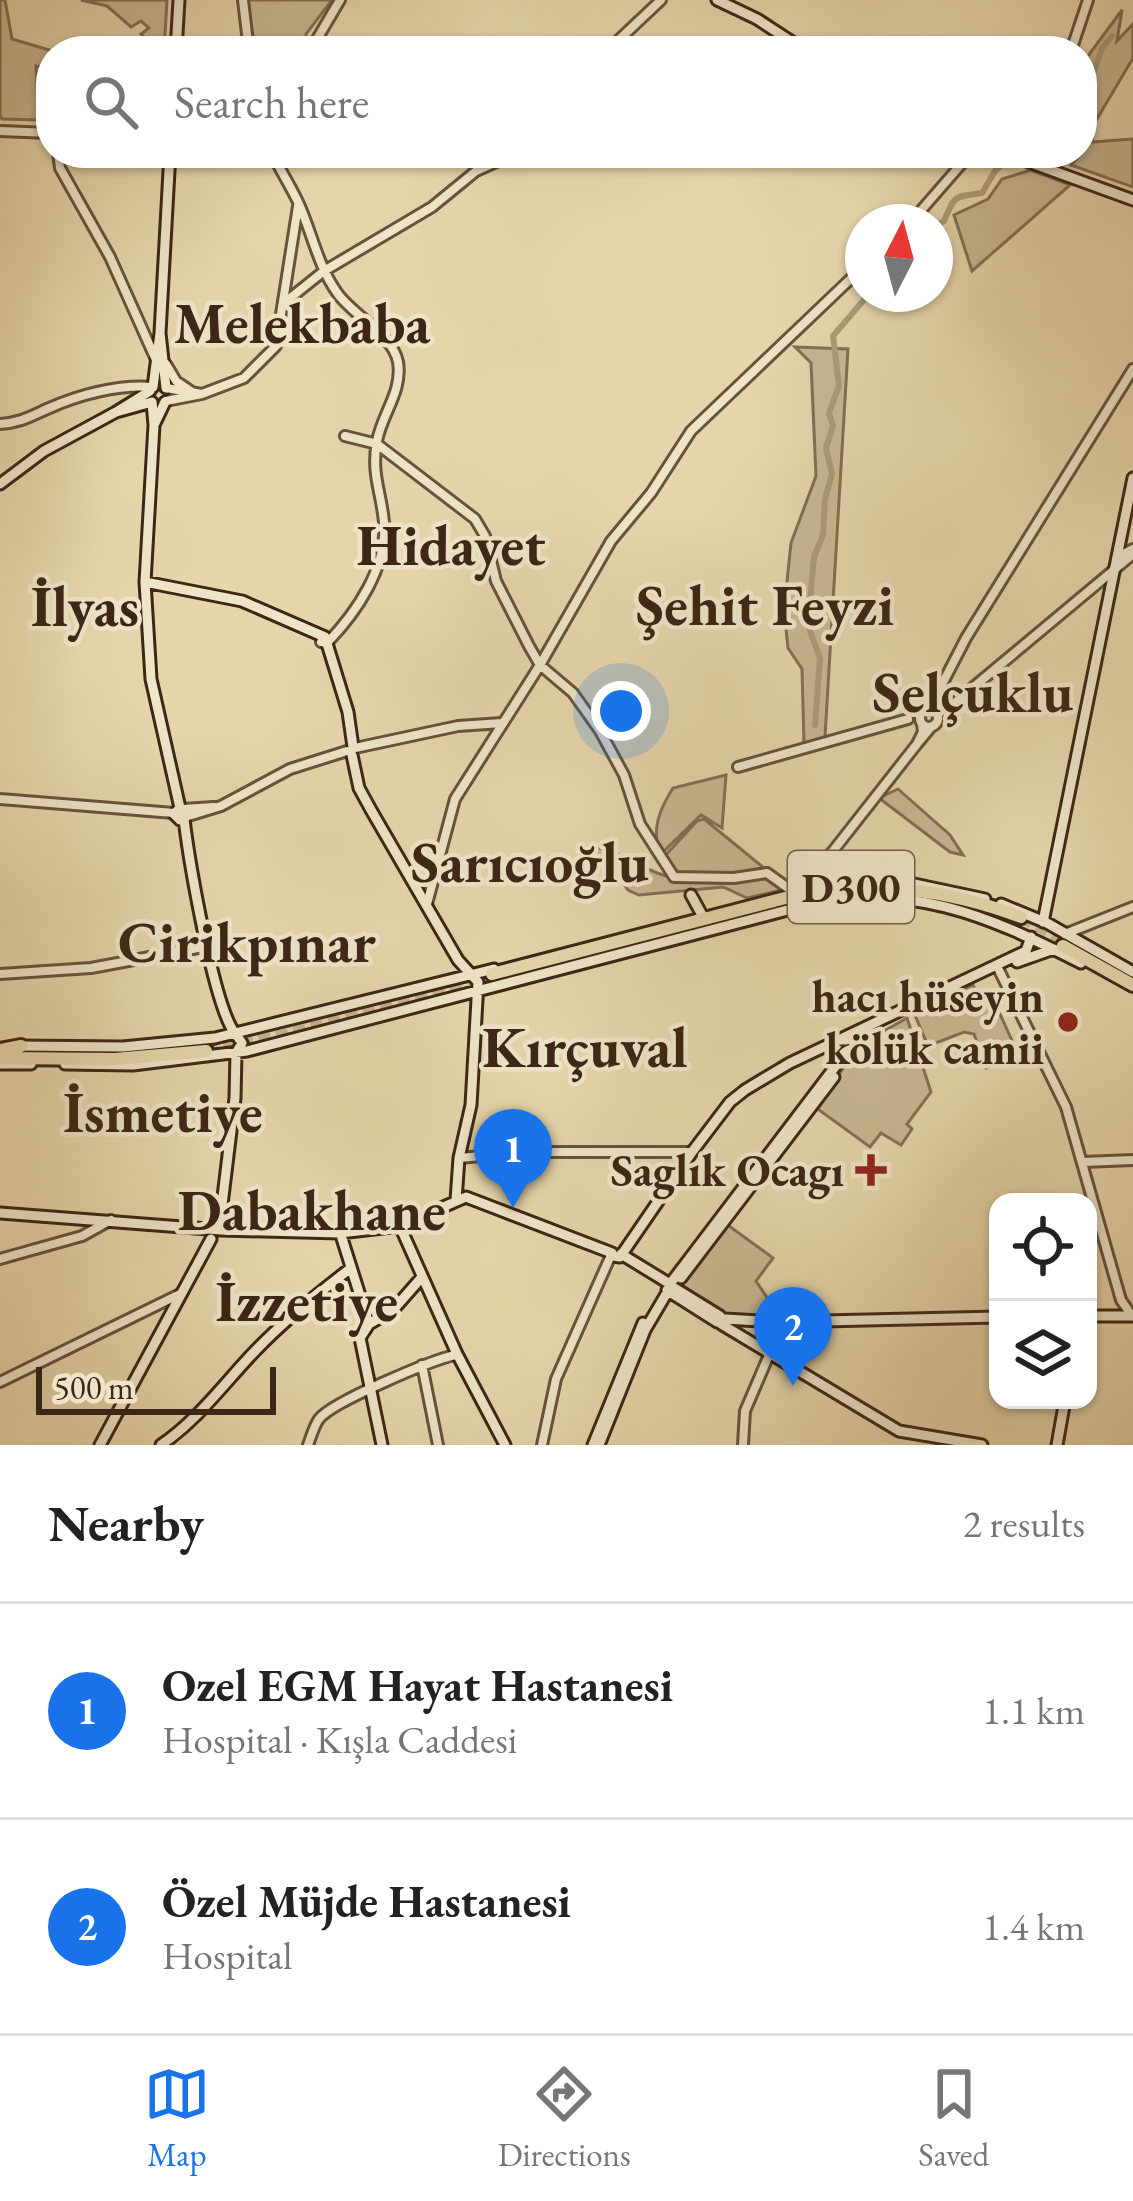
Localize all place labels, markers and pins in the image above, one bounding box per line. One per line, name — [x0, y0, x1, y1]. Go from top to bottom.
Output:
place label: hacı hüseyin kölük camii — [812, 967, 1044, 1077]
marker: hacı hüseyin kölük camii — [1055, 1009, 1081, 1035]
pin: 1 — [474, 1109, 552, 1208]
place label: Saglık Ocagı — [611, 1141, 844, 1200]
marker: Saglık Ocagı — [855, 1154, 887, 1186]
pin: 2 — [754, 1287, 832, 1386]

